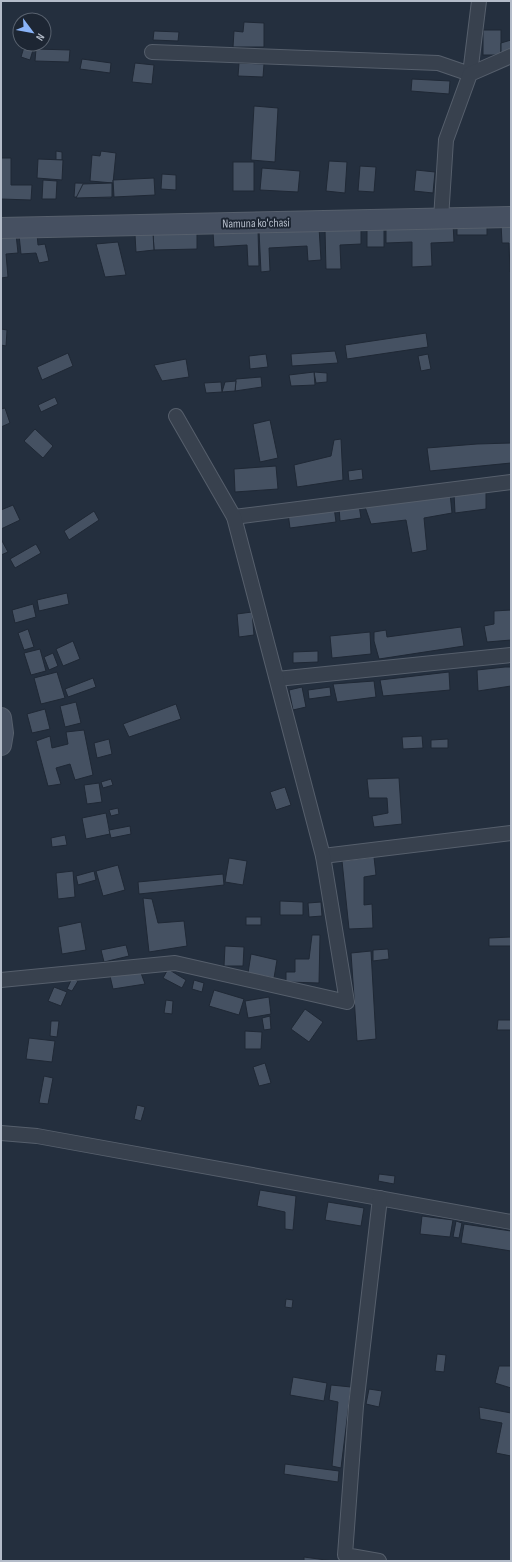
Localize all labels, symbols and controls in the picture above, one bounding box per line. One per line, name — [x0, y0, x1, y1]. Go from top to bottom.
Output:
north arrow — [12, 12, 52, 52]
text: N — [33, 31, 47, 43]
street label: Namuna ko'chasi — [222, 215, 290, 232]

